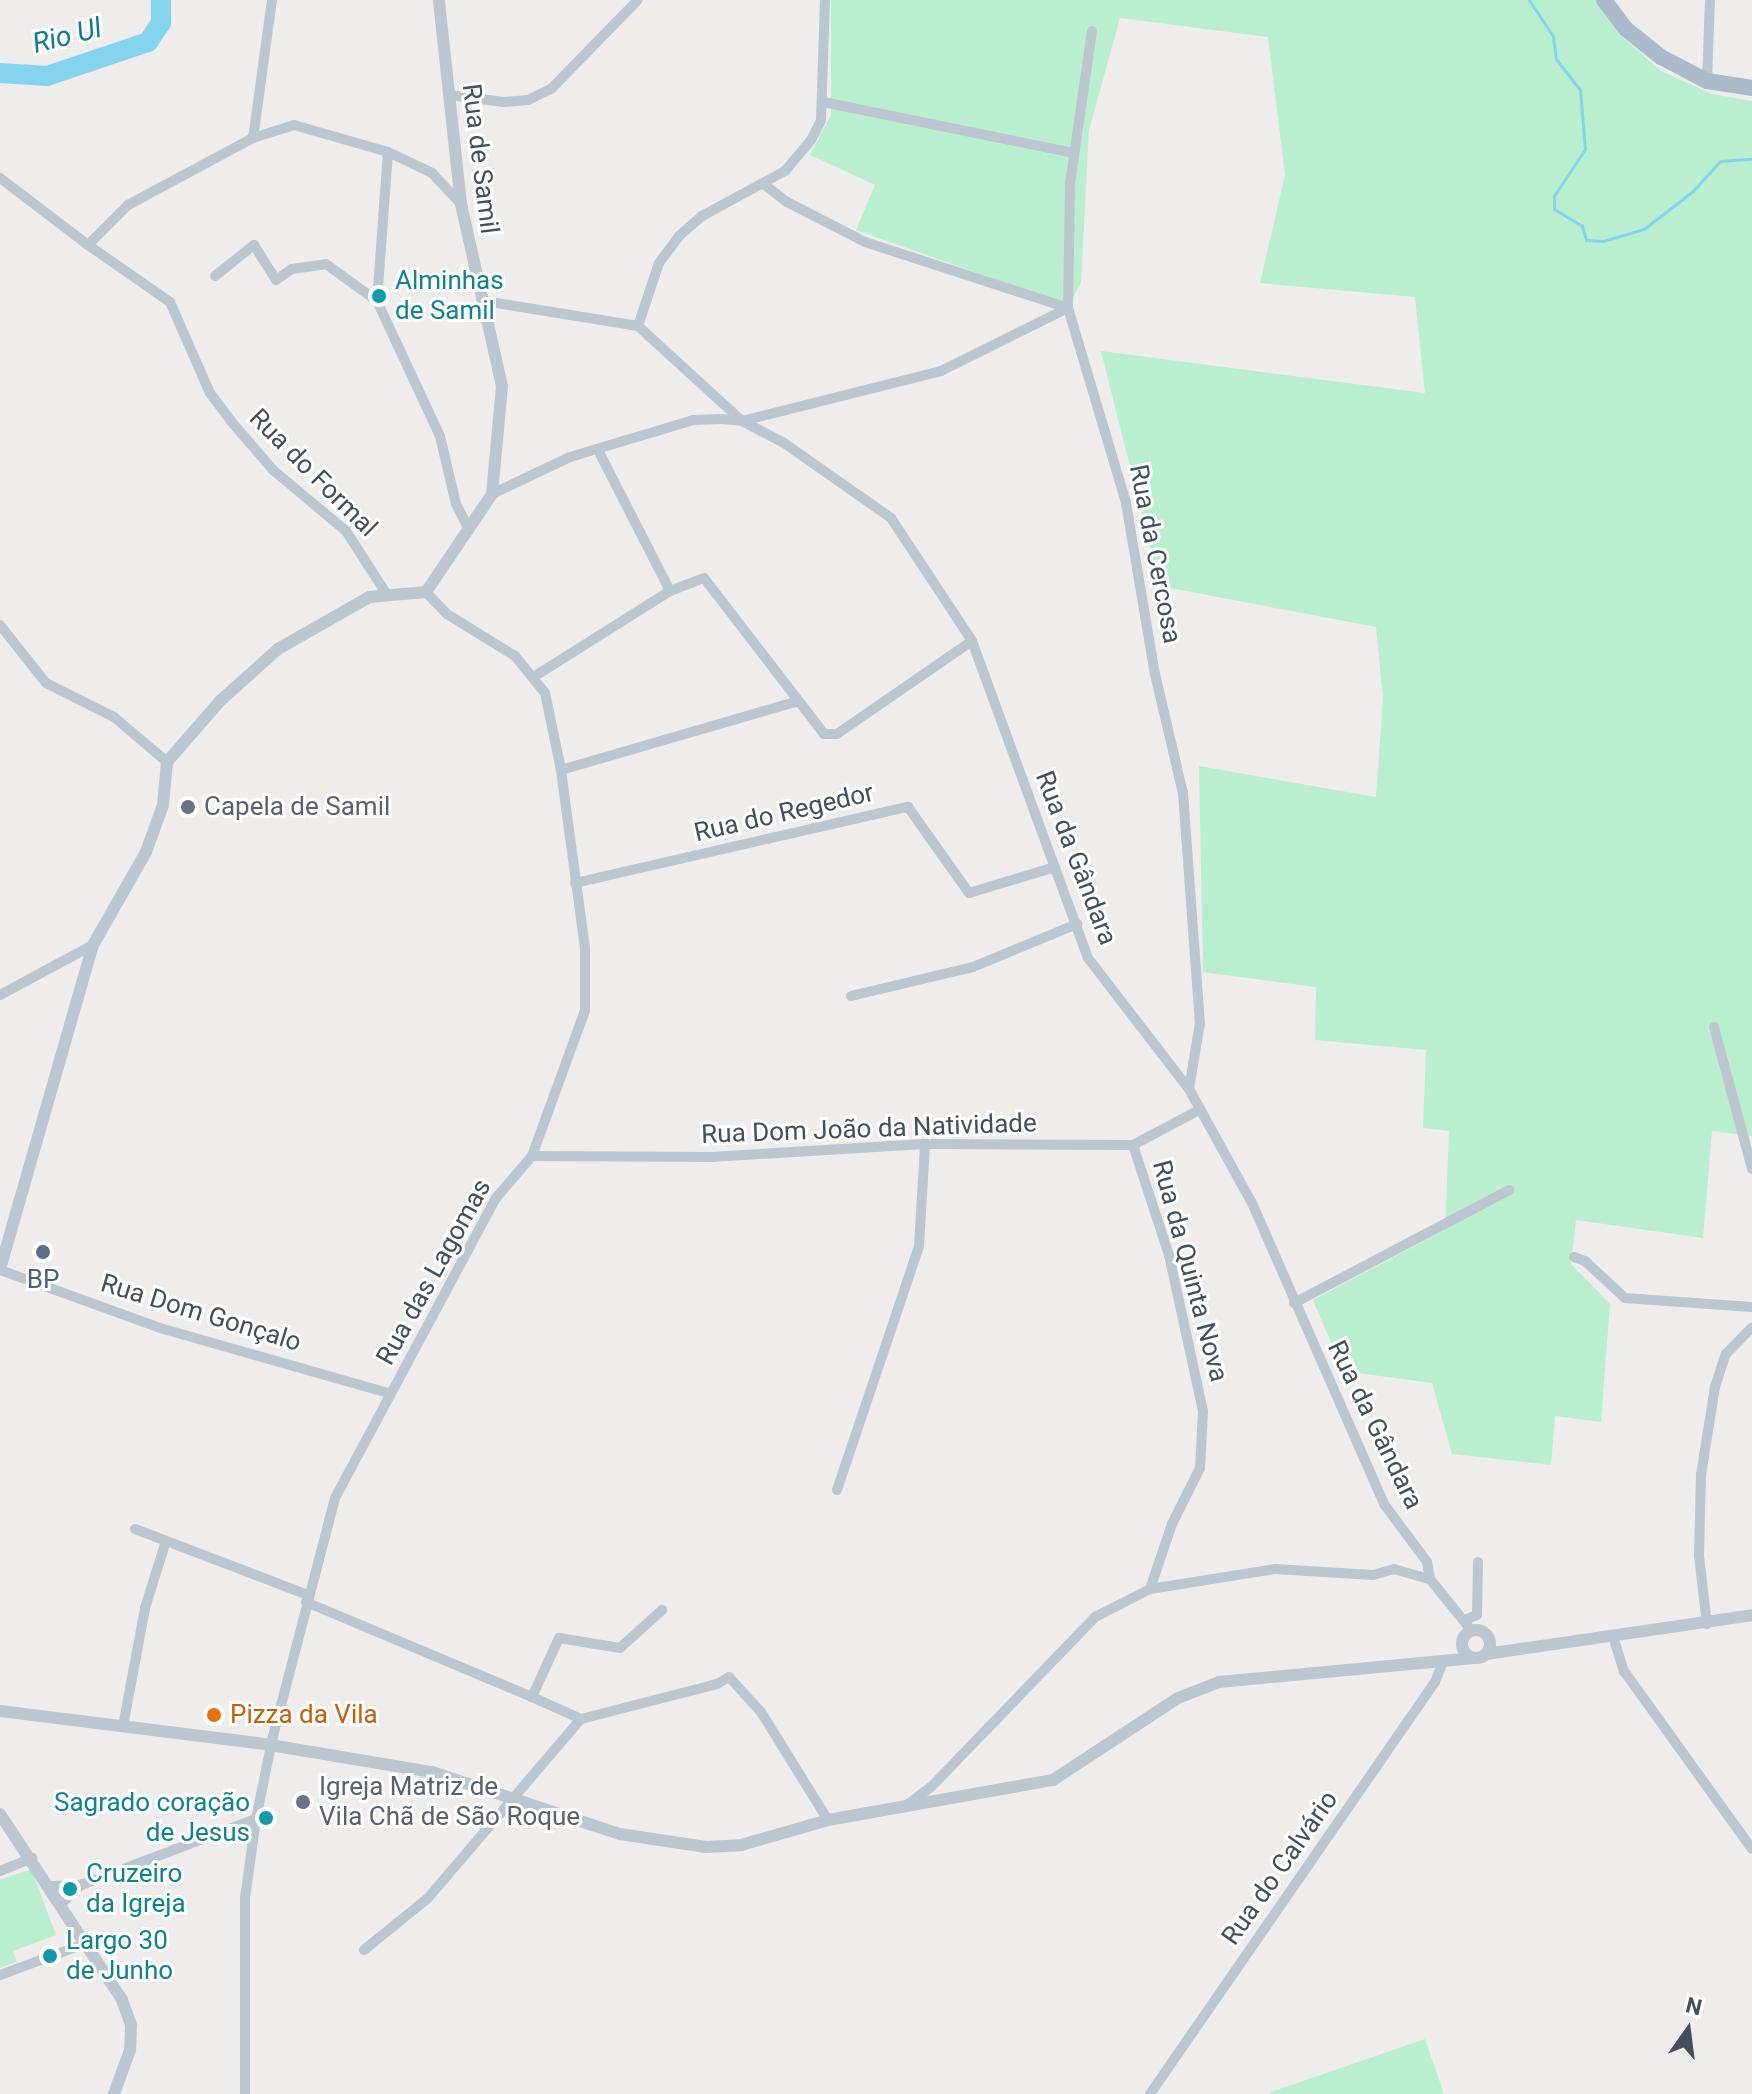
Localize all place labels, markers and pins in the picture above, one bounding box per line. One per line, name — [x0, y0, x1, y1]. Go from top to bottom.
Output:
place label: Alminhas de Samil — [395, 265, 504, 326]
marker: Alminhas de Samil — [370, 287, 388, 305]
place label: Capela de Samil — [204, 791, 390, 823]
marker: Capela de Samil — [179, 798, 197, 816]
marker: BP — [34, 1243, 52, 1261]
place label: BP — [27, 1264, 59, 1296]
place label: Pizza da Vila — [230, 1699, 378, 1731]
marker: Pizza da Vila — [205, 1706, 223, 1724]
place label: Igreja Matriz de Vila Chã de São Roque — [319, 1771, 580, 1832]
place label: Sagrado coração de Jesus — [54, 1787, 250, 1848]
marker: Igreja Matriz de Vila Chã de São Roque — [294, 1793, 312, 1811]
marker: Sagrado coração de Jesus — [257, 1809, 275, 1827]
place label: Cruzeiro da Igreja — [86, 1858, 186, 1920]
marker: Cruzeiro da Igreja — [61, 1880, 79, 1898]
place label: Largo 30 de Junho — [66, 1925, 173, 1986]
marker: Largo 30 de Junho — [41, 1947, 59, 1965]

